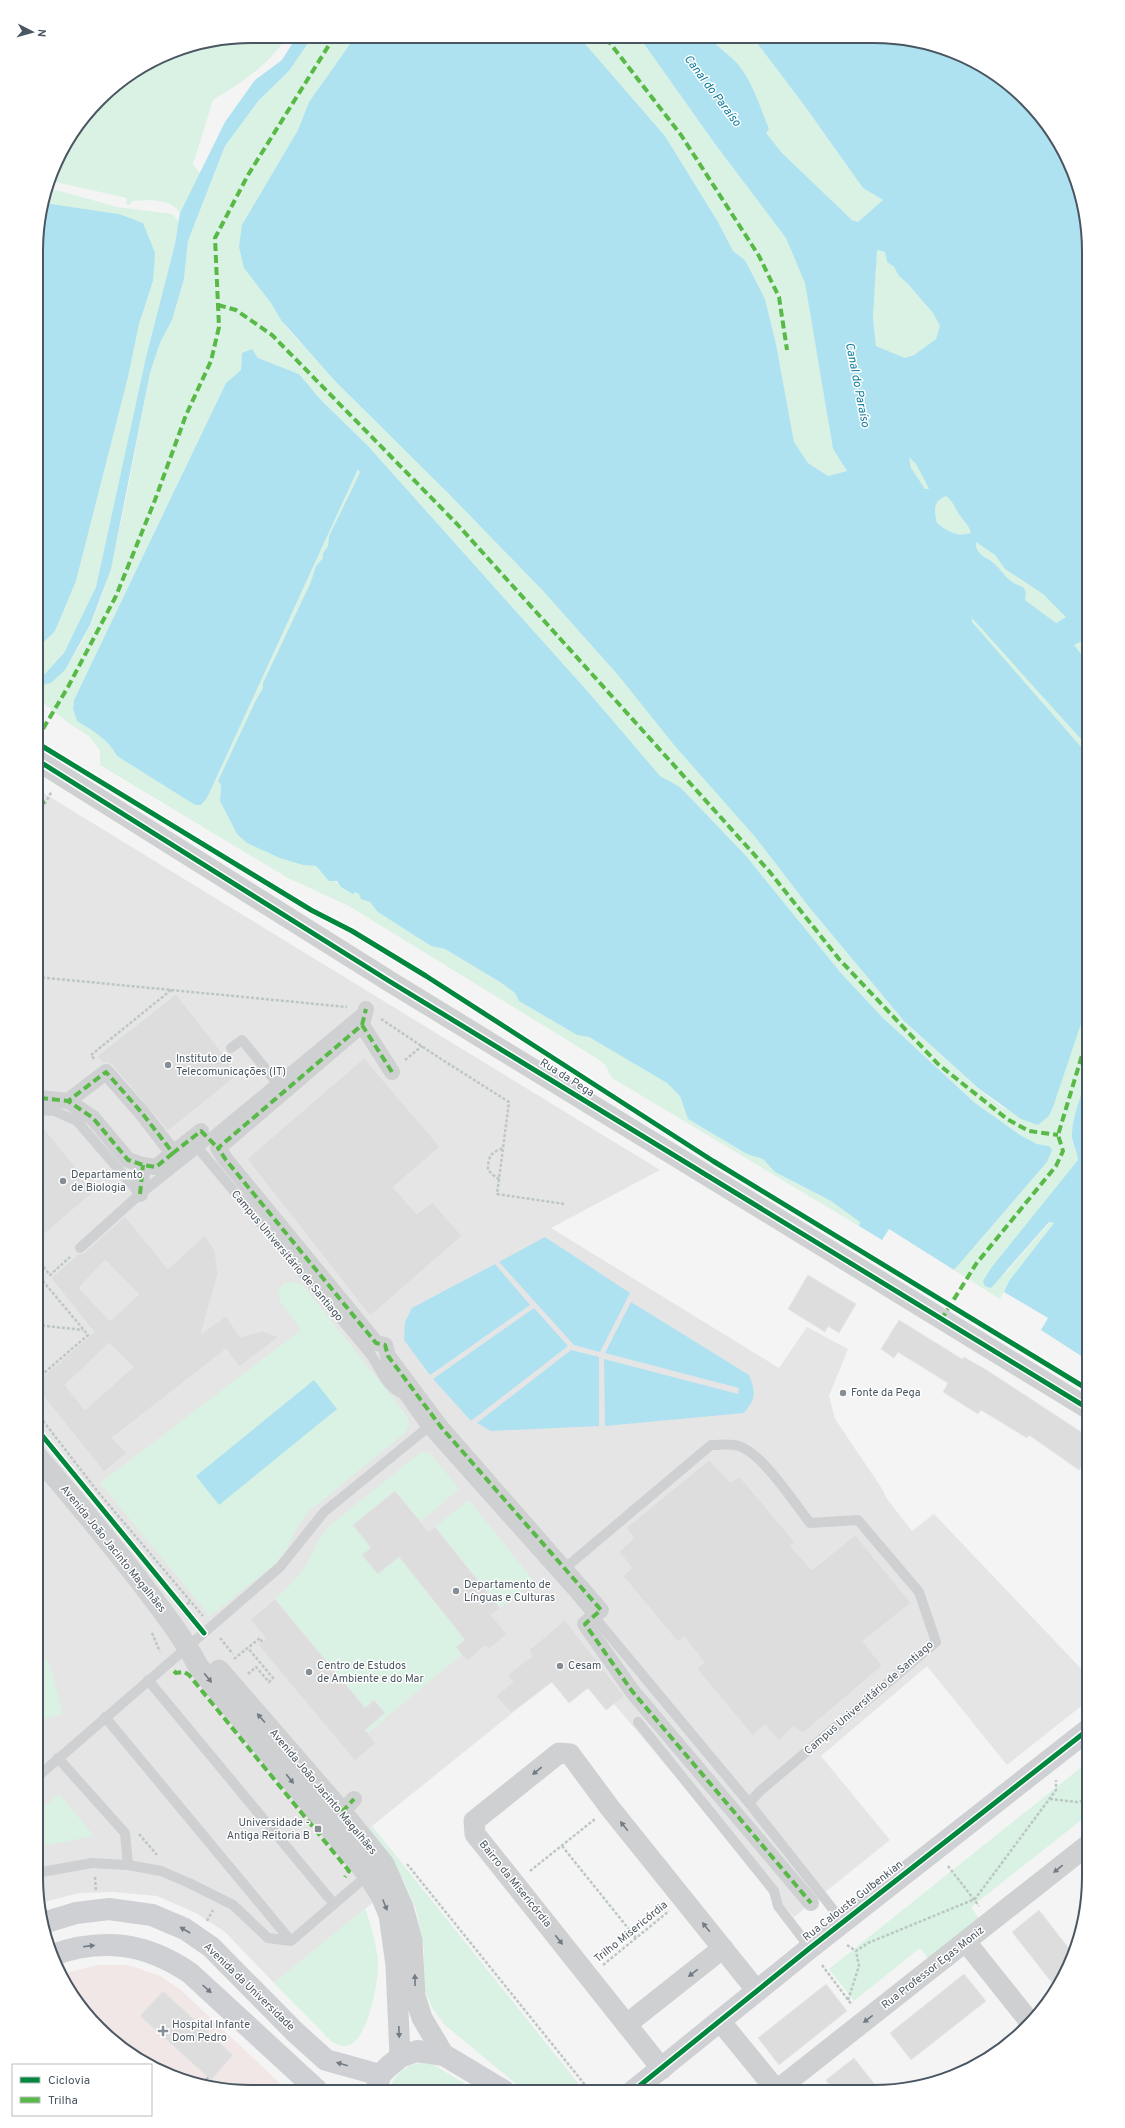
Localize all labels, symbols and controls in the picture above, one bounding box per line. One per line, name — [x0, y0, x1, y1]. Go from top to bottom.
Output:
north arrow — [12, 12, 52, 52]
text: N — [34, 28, 48, 38]
water label: Canal do Paraíso — [680, 52, 745, 131]
water label: Canal do Paraíso — [841, 341, 873, 429]
place label: Instituto de Telecomunicações (IT) — [176, 1052, 286, 1079]
street label: Rua da Pega — [537, 1056, 597, 1100]
marker: Instituto de Telecomunicações (IT) — [163, 1060, 173, 1070]
place label: Departamento de Biologia — [71, 1168, 143, 1195]
marker: Departamento de Biologia — [58, 1176, 68, 1186]
street label: Campus Universitário de Santiago — [228, 1188, 346, 1324]
place label: Fonte da Pega — [851, 1386, 921, 1400]
marker: Fonte da Pega — [838, 1388, 848, 1398]
street label: Avenida João Jacinto Magalhães — [57, 1482, 169, 1616]
place label: Departamento de Línguas e Culturas — [464, 1578, 555, 1605]
marker: Departamento de Línguas e Culturas — [451, 1586, 461, 1596]
street label: Campus Universitário de Santiago — [801, 1638, 937, 1758]
place label: Centro de Estudos de Ambiente e do Mar — [317, 1659, 424, 1686]
place label: Cesam — [568, 1659, 601, 1673]
marker: Cesam — [555, 1661, 565, 1671]
marker: Centro de Estudos de Ambiente e do Mar — [304, 1667, 314, 1677]
one-way arrow — [203, 1673, 212, 1684]
one-way arrow — [256, 1713, 265, 1723]
street label: Avenida João Jacinto Magalhães — [266, 1726, 380, 1858]
one-way arrow — [531, 1767, 542, 1776]
one-way arrow — [286, 1774, 294, 1785]
place label: Universidade - Antiga Reitoria B — [227, 1816, 310, 1843]
one-way arrow — [620, 1821, 629, 1832]
marker: Universidade - Antiga Reitoria B — [313, 1824, 323, 1834]
street label: Bairro da Misericórdia — [476, 1838, 554, 1930]
street label: Rua Calouste Gulbenkian — [800, 1857, 906, 1945]
one-way arrow — [1053, 1864, 1064, 1873]
street label: Trilho Misericórdia — [591, 1898, 671, 1966]
one-way arrow — [382, 1900, 388, 1912]
one-way arrow — [702, 1922, 711, 1933]
street label: Rua Professor Egas Moniz — [879, 1924, 987, 2012]
one-way arrow — [179, 1927, 191, 1934]
one-way arrow — [555, 1934, 564, 1945]
street label: Avenida da Universidade — [201, 1940, 297, 2034]
one-way arrow — [83, 1943, 95, 1949]
one-way arrow — [687, 1968, 698, 1977]
one-way arrow — [412, 1973, 418, 1986]
one-way arrow — [202, 1984, 212, 1993]
one-way arrow — [863, 2015, 874, 2023]
place label: Hospital Infante Dom Pedro — [172, 2018, 250, 2045]
marker: Hospital Infante Dom Pedro — [157, 2025, 169, 2037]
one-way arrow — [396, 2026, 402, 2039]
one-way arrow — [336, 2061, 348, 2067]
legend — [12, 2064, 152, 2116]
text: Ciclovia — [48, 2073, 90, 2089]
text: Trilha — [48, 2093, 78, 2109]

